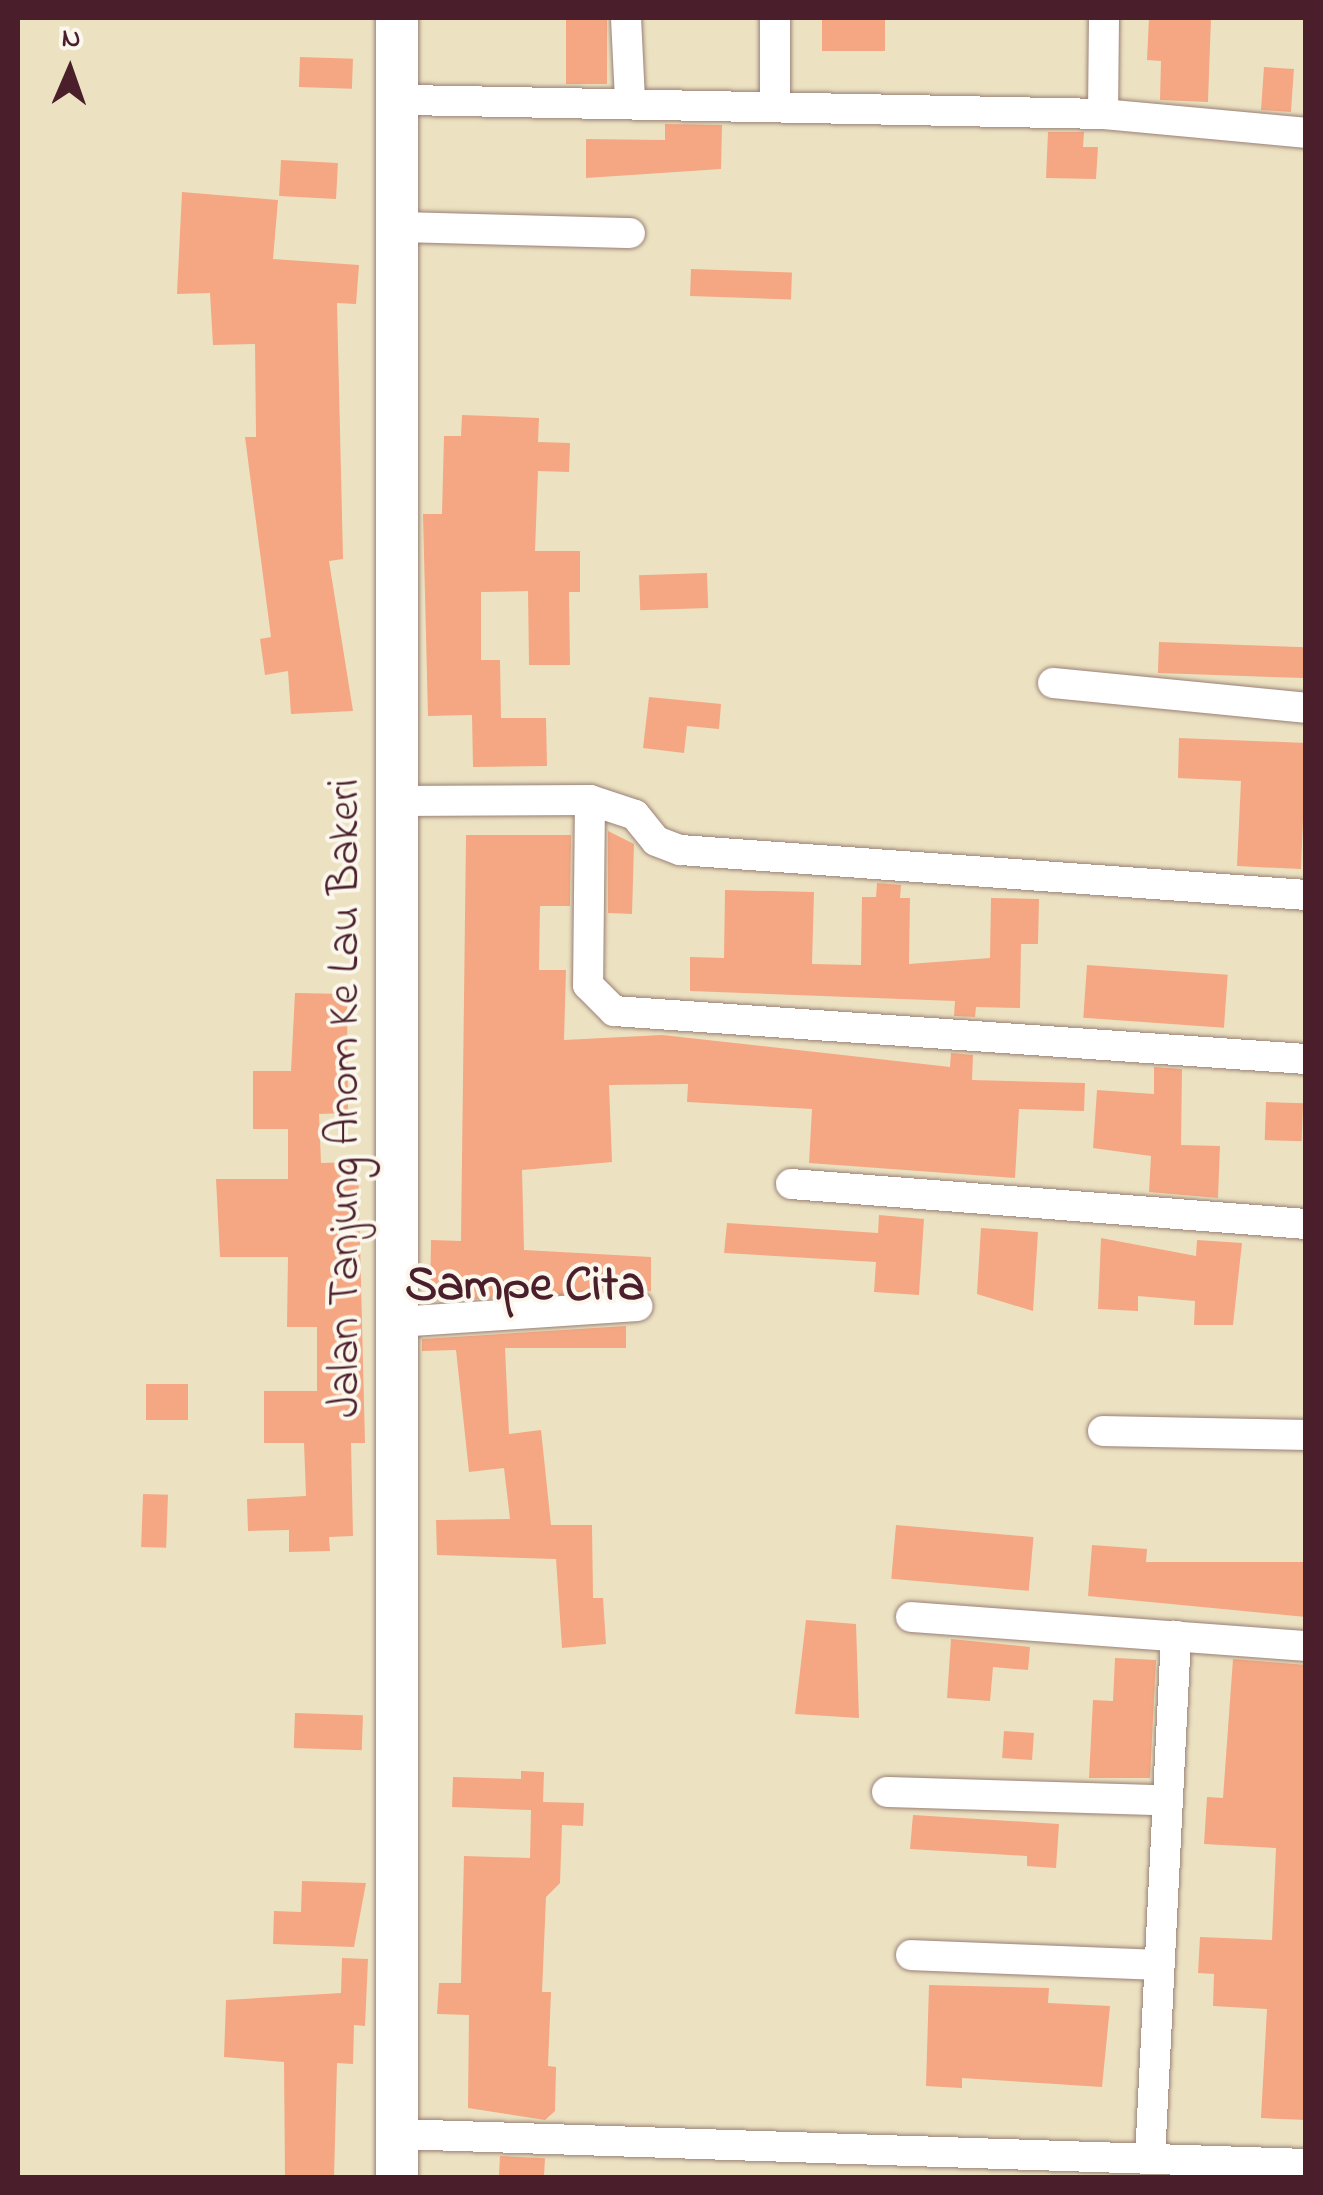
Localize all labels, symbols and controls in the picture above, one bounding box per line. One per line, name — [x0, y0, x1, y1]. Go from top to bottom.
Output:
text: N — [61, 19, 81, 60]
north arrow — [20, 20, 120, 120]
street label: Jalan Tanjung Anom Ke Lau Bakeri — [320, 778, 374, 1418]
district label: Sampe Cita — [405, 1257, 645, 1317]

